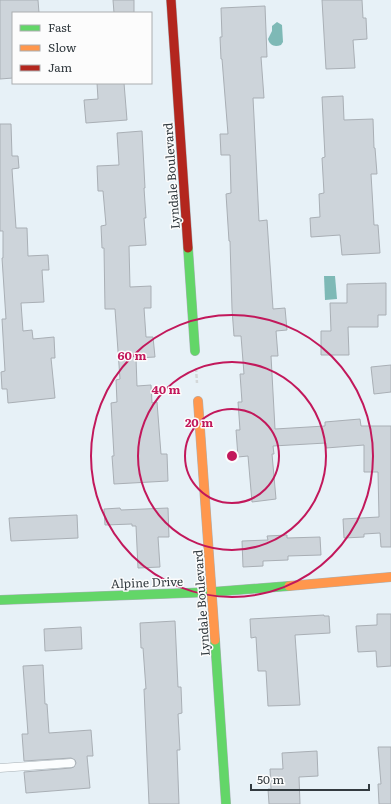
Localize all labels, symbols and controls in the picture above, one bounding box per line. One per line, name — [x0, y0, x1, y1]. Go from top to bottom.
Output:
legend — [12, 12, 152, 84]
text: Fast — [48, 18, 72, 36]
text: Slow — [48, 38, 77, 56]
text: Jam — [48, 58, 73, 76]
street label: Lyndale Boulevard — [158, 122, 184, 230]
text: 60 m — [118, 346, 146, 364]
text: 40 m — [152, 380, 181, 398]
text: 20 m — [185, 413, 213, 431]
centre of rings — [225, 449, 239, 463]
street label: Lyndale Boulevard — [188, 549, 214, 657]
street label: Alpine Drive — [111, 572, 183, 592]
scale bar — [251, 766, 369, 792]
text: 50 m — [257, 770, 284, 788]

